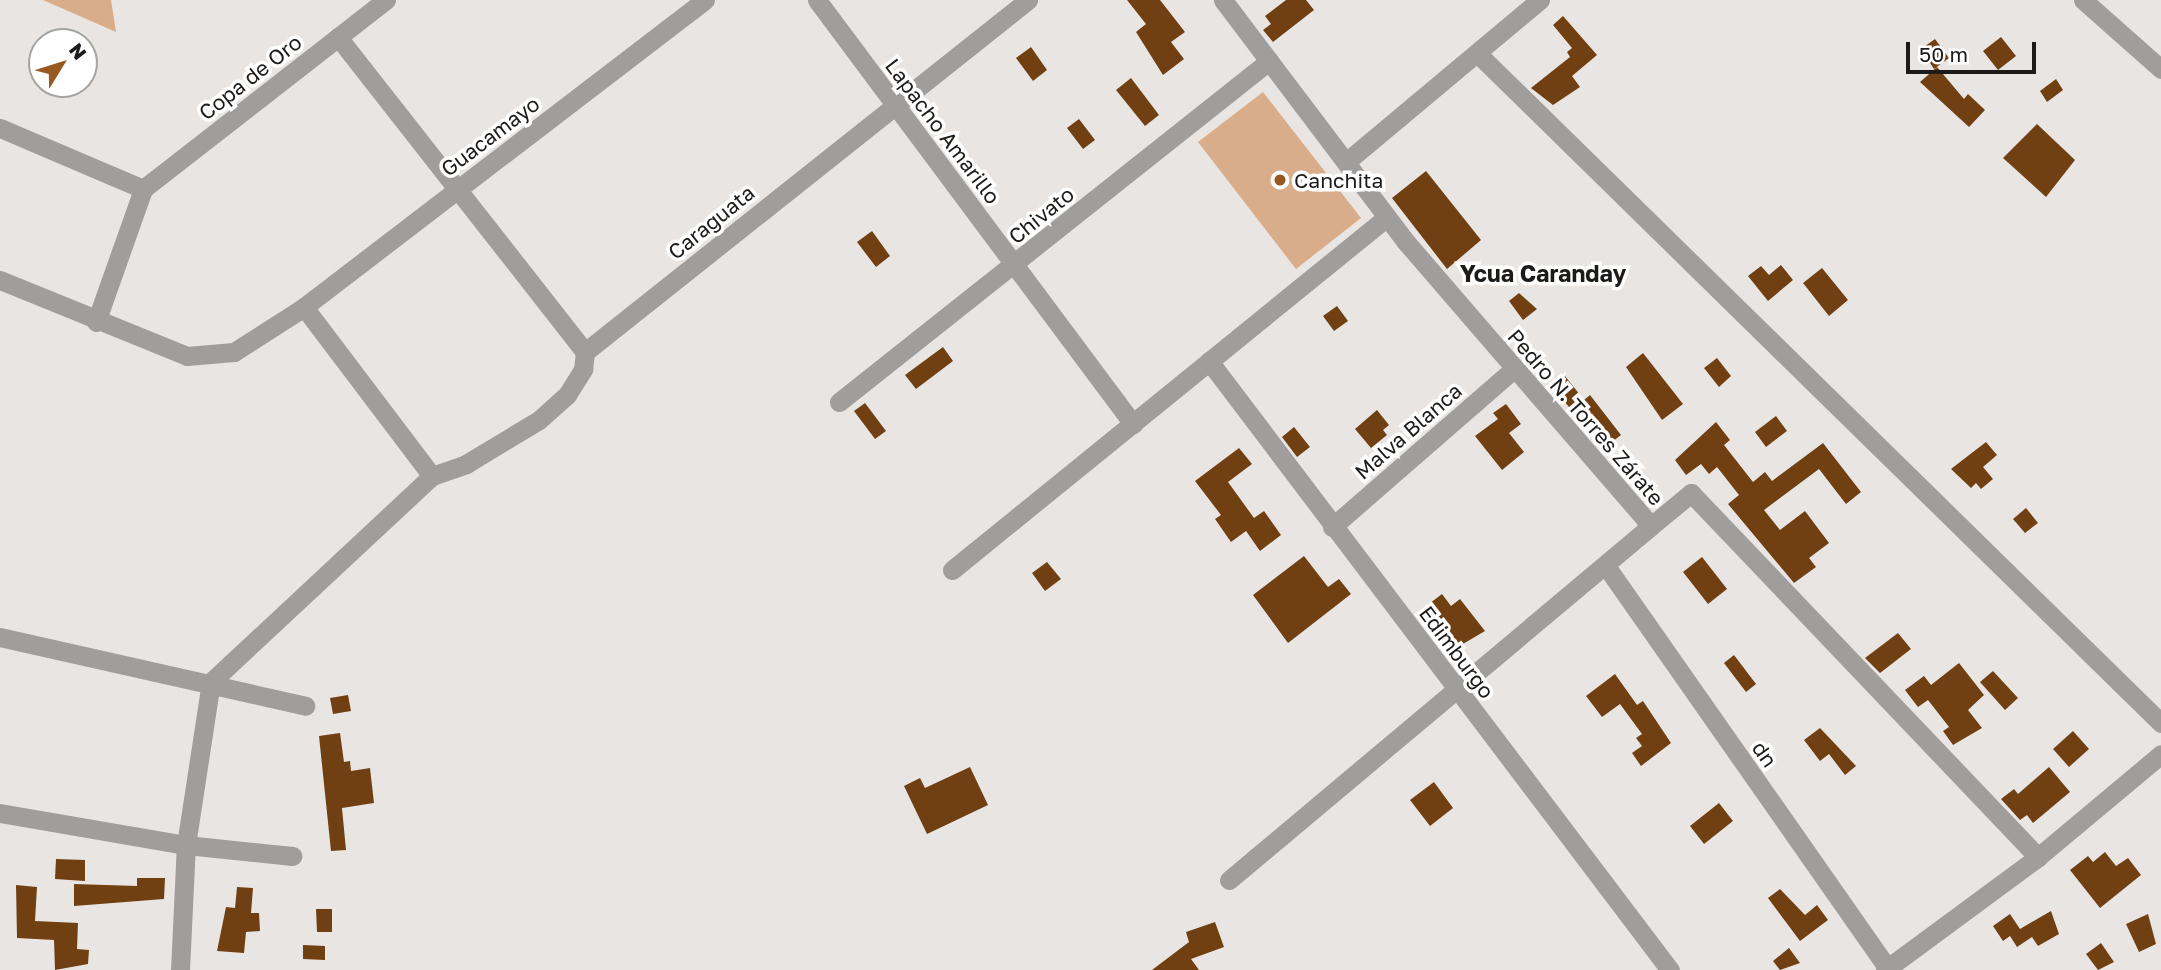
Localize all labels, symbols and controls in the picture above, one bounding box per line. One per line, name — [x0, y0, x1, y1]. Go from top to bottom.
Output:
north arrow — [28, 28, 98, 98]
scale bar — [1909, 28, 2038, 72]
street label: Copa de Oro — [194, 29, 306, 125]
text: N — [65, 38, 92, 64]
text: 50 m — [1919, 41, 1968, 67]
street label: Lapacho Amarillo — [880, 53, 1006, 209]
street label: Guacamayo — [436, 91, 544, 181]
place label: Canchita — [1294, 167, 1383, 193]
marker: Canchita — [1272, 172, 1288, 188]
street label: Caraguata — [663, 180, 759, 264]
street label: Chivato — [1003, 181, 1079, 249]
district label: Ycua Caranday — [1460, 259, 1626, 287]
street label: Pedro N. Torres Zárate — [1503, 324, 1669, 510]
street label: Malva Blanca — [1349, 378, 1467, 484]
street label: Edimburgo — [1414, 601, 1500, 703]
street label: dn — [1747, 736, 1783, 772]

